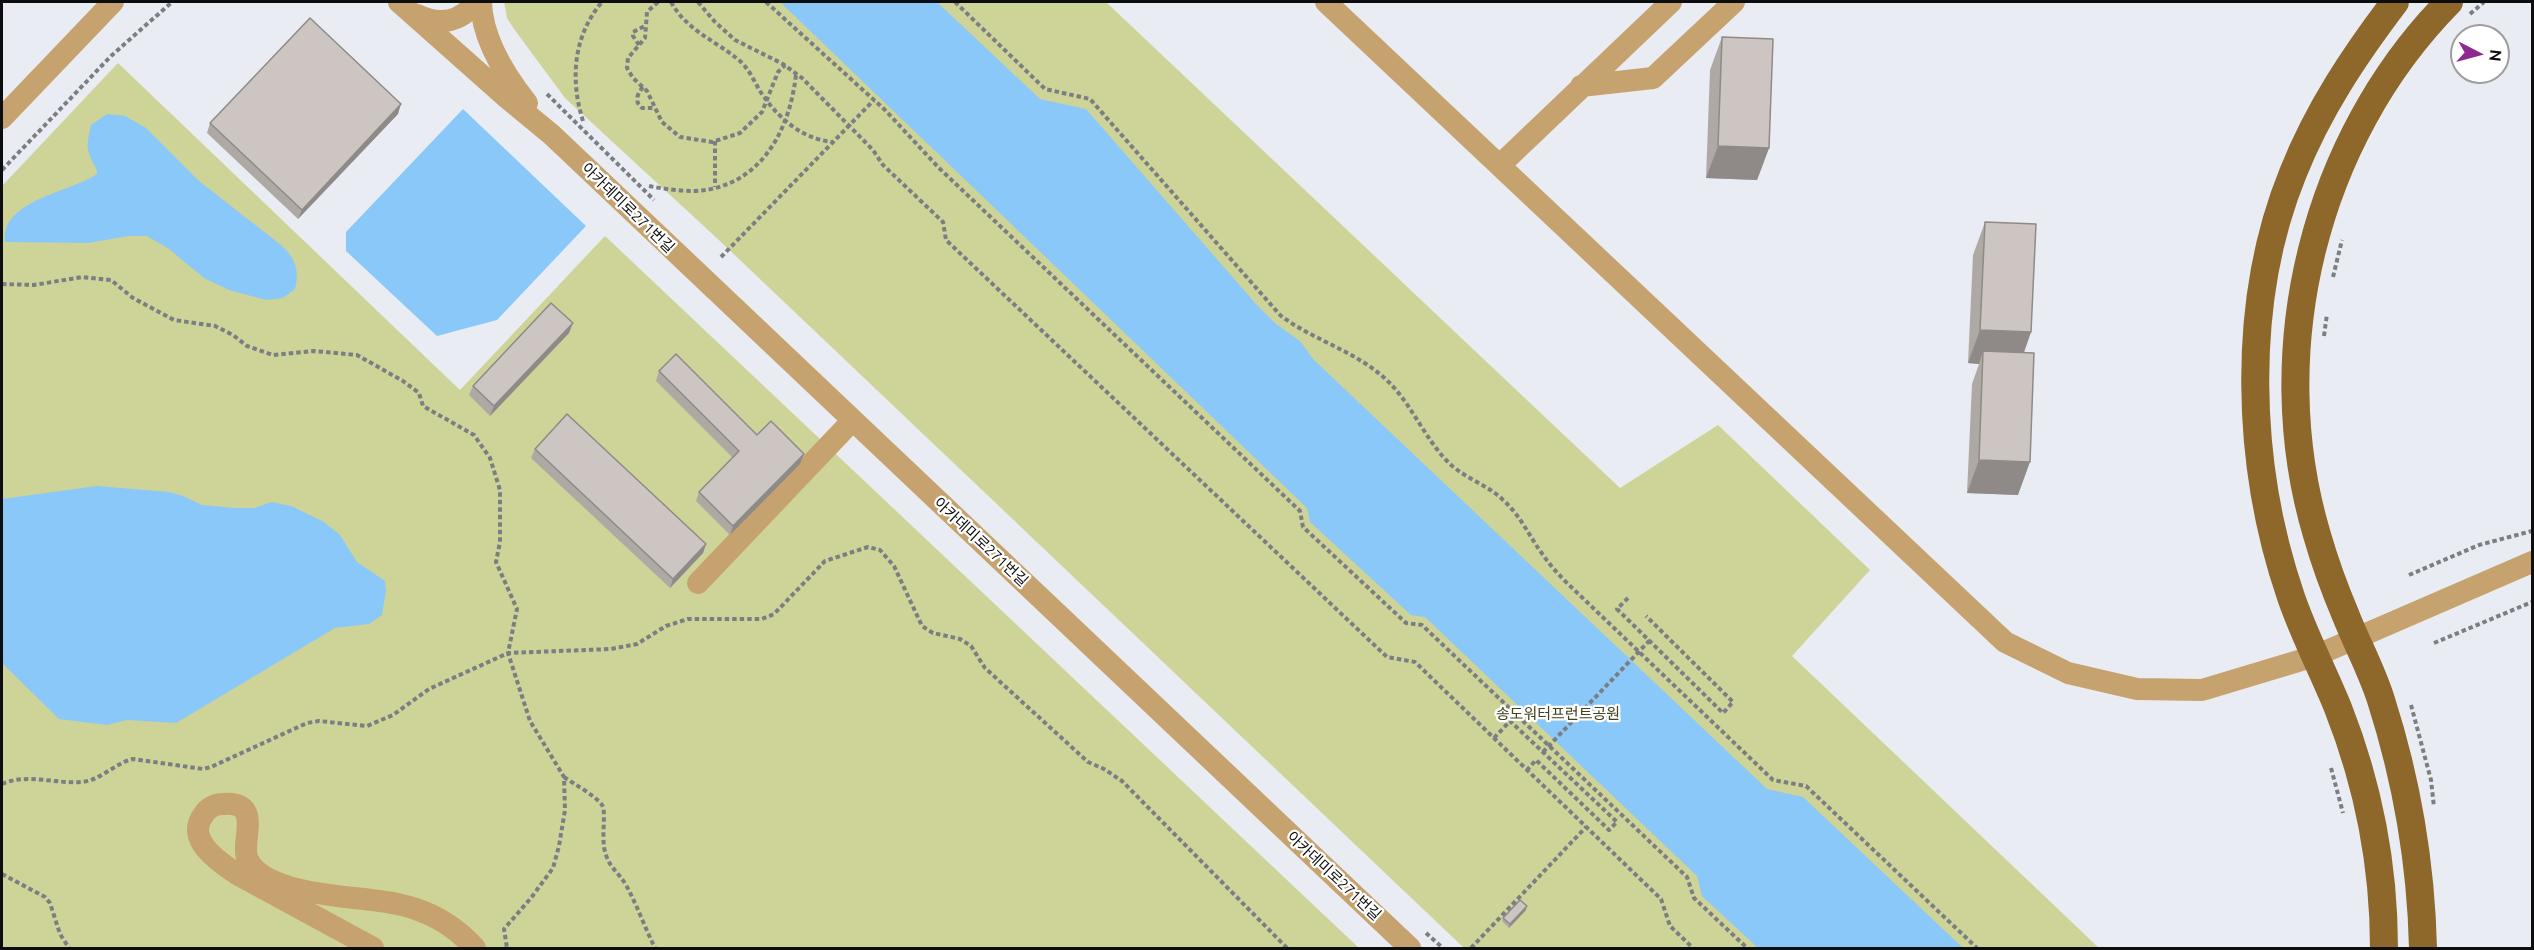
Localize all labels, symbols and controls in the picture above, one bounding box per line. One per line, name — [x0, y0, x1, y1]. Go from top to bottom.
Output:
north arrow — [2450, 24, 2510, 84]
text: N — [2486, 49, 2505, 63]
street label: 아카데미로271번길 — [578, 159, 678, 257]
street label: 아카데미로271번길 — [930, 494, 1032, 590]
park label: 송도워터프런트공원 — [1496, 705, 1620, 723]
street label: 아카데미로271번길 — [1283, 828, 1385, 924]

